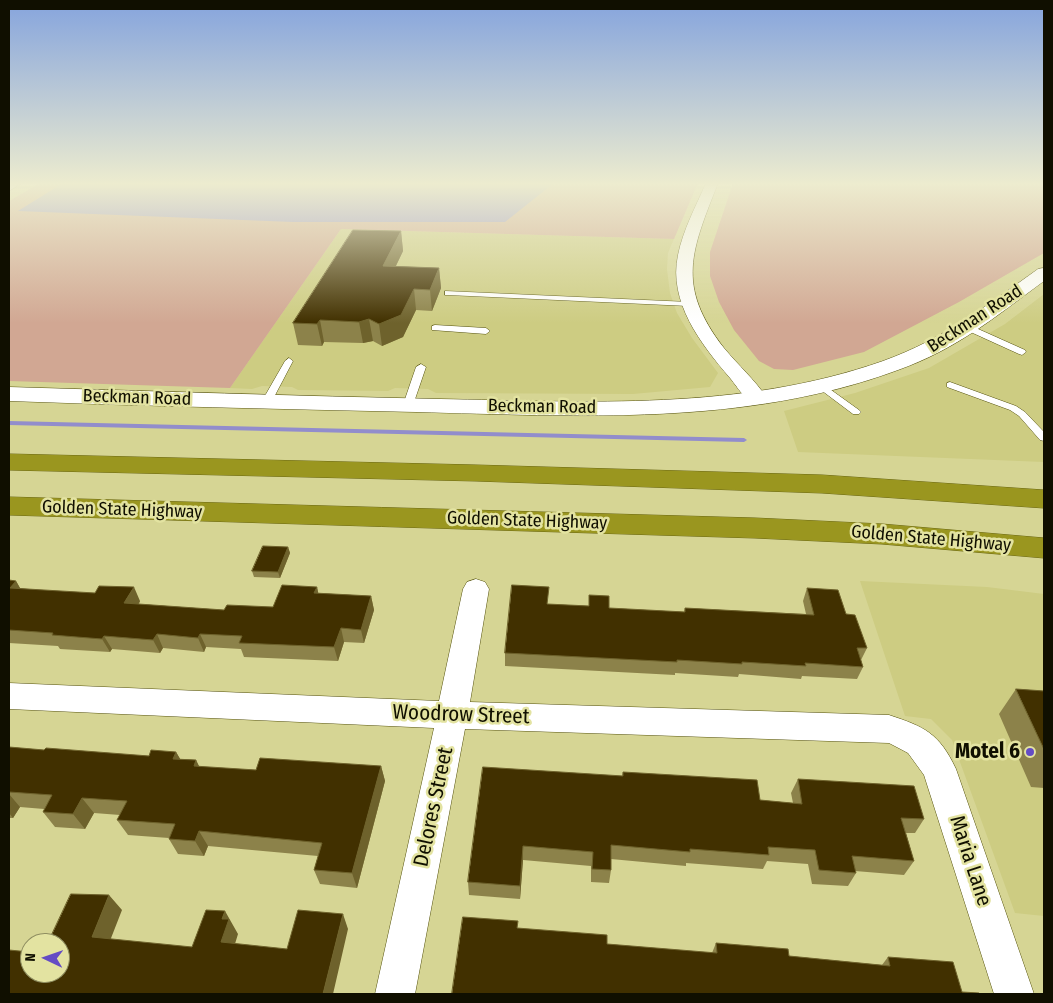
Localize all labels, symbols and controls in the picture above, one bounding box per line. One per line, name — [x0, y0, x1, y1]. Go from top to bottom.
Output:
street label: Beckman Road — [924, 280, 1026, 358]
street label: Beckman Road — [82, 385, 192, 411]
street label: Beckman Road — [488, 395, 596, 419]
street label: Golden State Highway — [41, 496, 203, 524]
street label: Golden State Highway — [446, 507, 608, 535]
street label: Golden State Highway — [850, 521, 1012, 557]
street label: Woodrow Street — [392, 700, 530, 730]
place label: Motel 6 — [955, 739, 1020, 765]
street label: Delores Street — [409, 745, 459, 869]
marker: Motel 6 — [1024, 746, 1036, 758]
street label: Maria Lane — [944, 812, 996, 910]
north arrow — [20, 933, 70, 983]
text: N — [22, 953, 39, 962]

